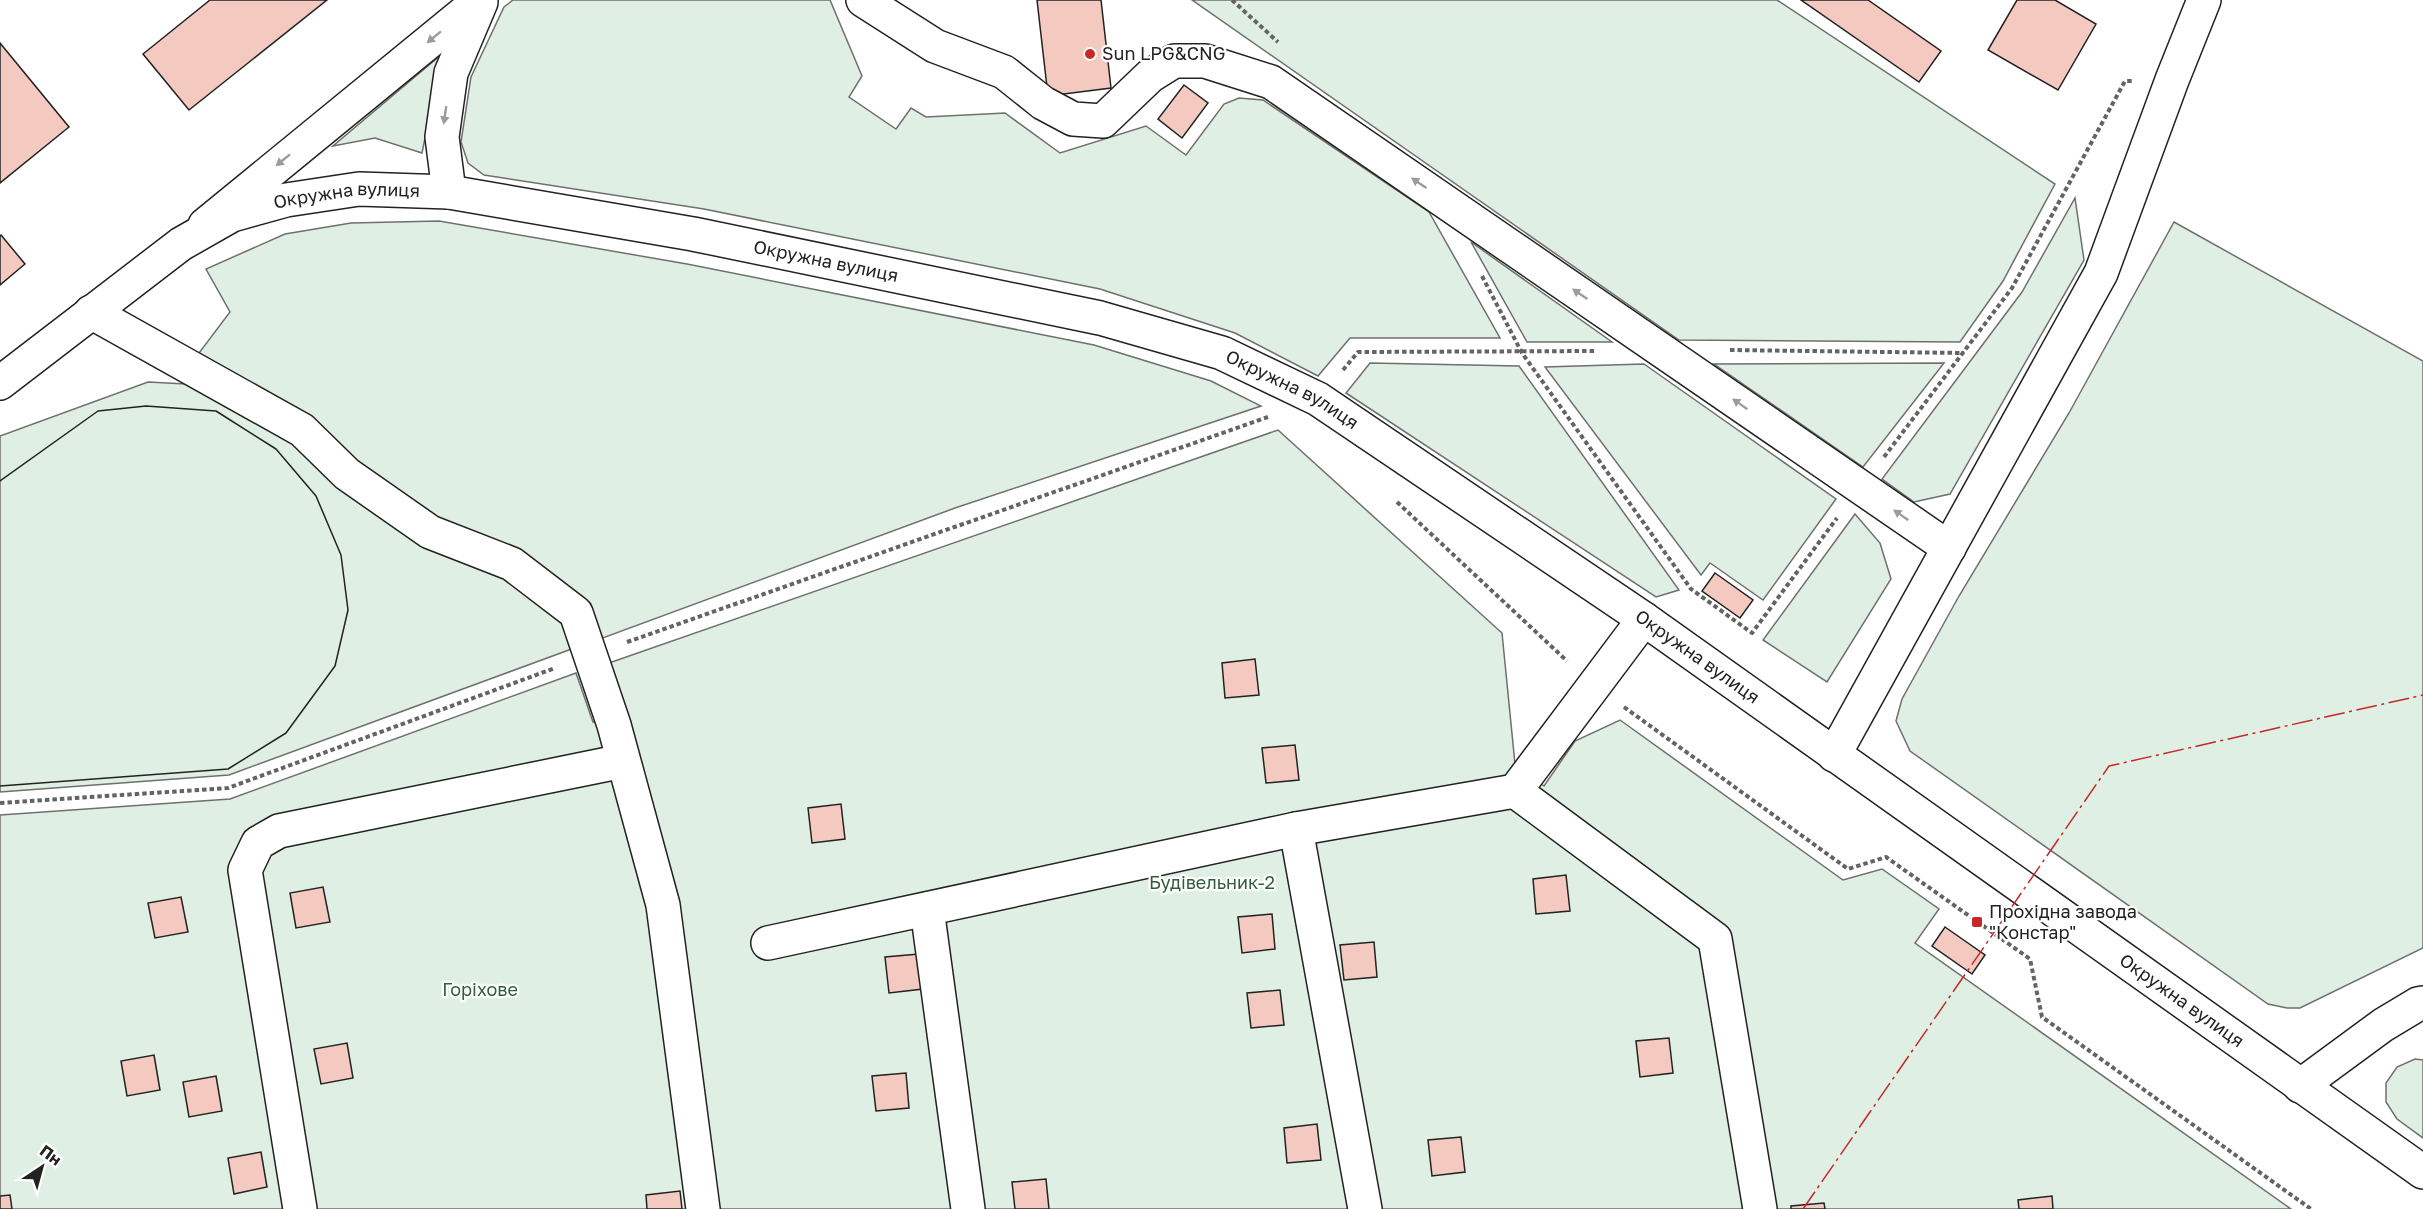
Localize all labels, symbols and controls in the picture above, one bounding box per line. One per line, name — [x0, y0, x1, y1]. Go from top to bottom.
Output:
one-way arrow — [427, 30, 442, 43]
place label: Sun LPG&CNG — [1102, 42, 1225, 64]
marker: Sun LPG&CNG — [1083, 47, 1097, 61]
one-way arrow — [440, 106, 449, 125]
one-way arrow — [276, 154, 291, 166]
street label: Окружна вулиця — [271, 177, 420, 213]
one-way arrow — [1411, 178, 1427, 189]
street label: Окружна вулиця — [752, 235, 900, 286]
one-way arrow — [1572, 288, 1588, 300]
street label: Окружна вулиця — [1223, 345, 1363, 433]
one-way arrow — [1733, 398, 1749, 410]
one-way arrow — [1893, 510, 1909, 521]
street label: Окружна вулиця — [1631, 604, 1764, 708]
park label: Будівельник-2 — [1149, 871, 1275, 893]
place label: Прохідна завода "Констар" — [1989, 900, 2137, 943]
marker: Прохідна завода "Констар" — [1970, 915, 1984, 929]
street label: Окружна вулиця — [2116, 948, 2249, 1052]
park label: Горіхове — [442, 978, 518, 1000]
north arrow — [12, 1137, 72, 1197]
text: Пн — [36, 1140, 65, 1169]

